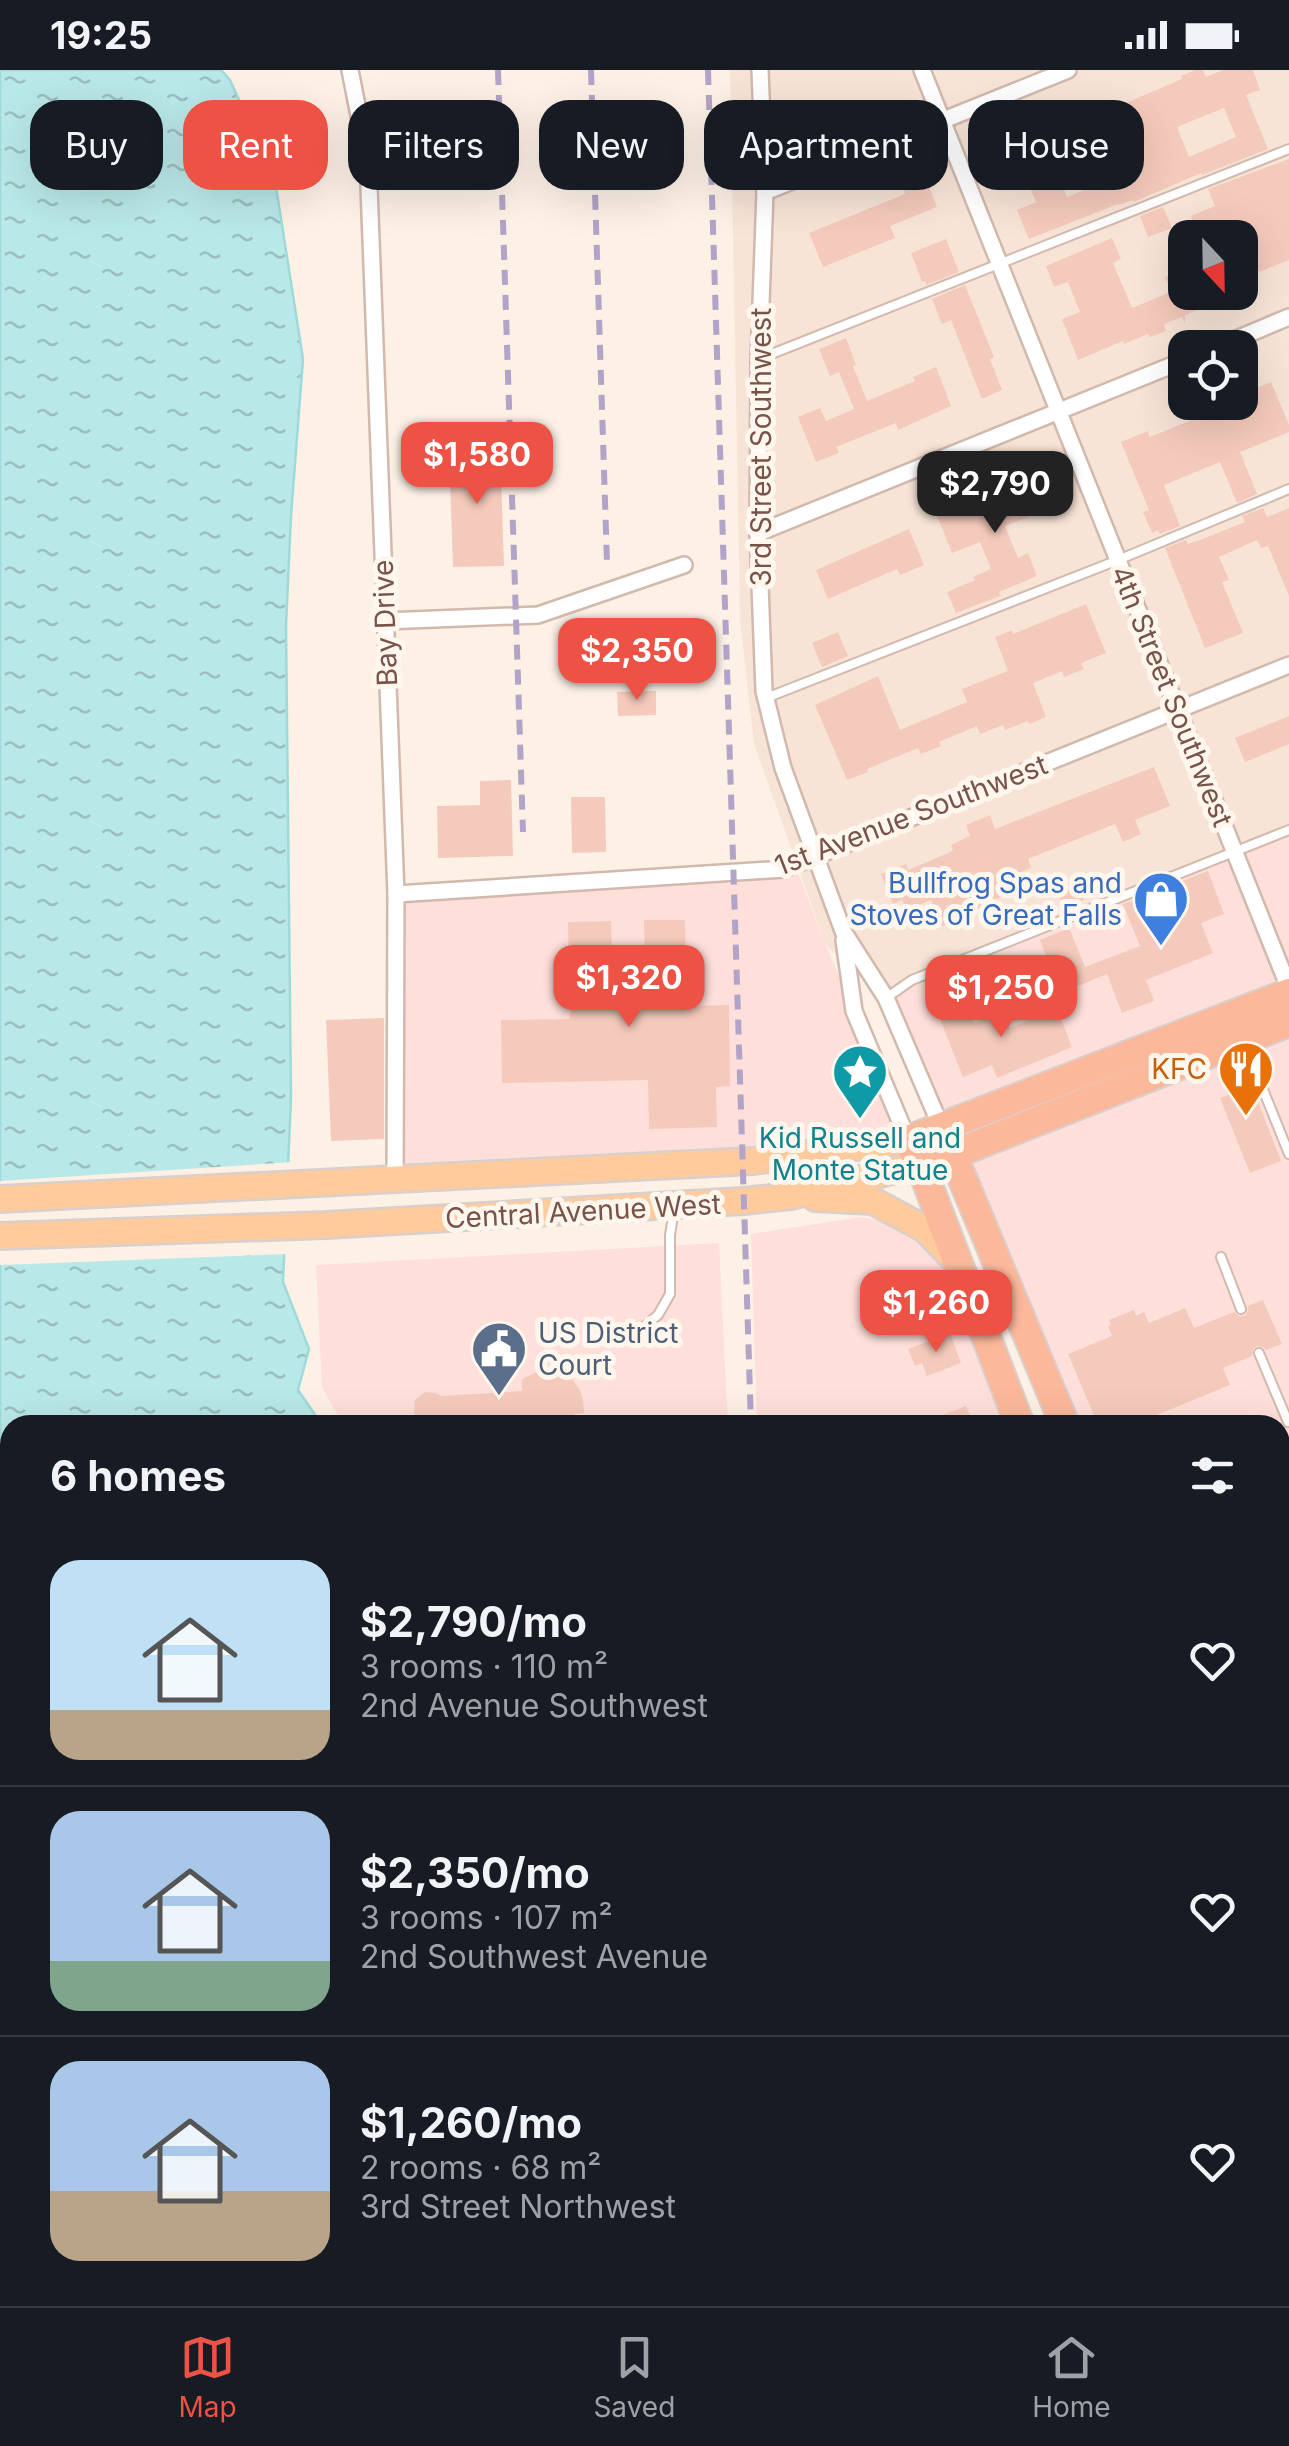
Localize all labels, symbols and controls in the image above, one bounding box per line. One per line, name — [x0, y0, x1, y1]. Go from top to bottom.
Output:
text: 19:25 — [50, 12, 152, 58]
chip: Buy — [30, 100, 163, 190]
chip: Rent — [183, 100, 328, 190]
chip: Filters — [348, 100, 519, 190]
chip: New — [539, 100, 684, 190]
chip: Apartment — [704, 100, 948, 190]
chip: House — [968, 100, 1144, 190]
north arrow — [1168, 220, 1258, 310]
map controls — [1168, 220, 1258, 420]
street label: 3rd Street Southwest — [744, 308, 778, 586]
button: locate — [1168, 330, 1258, 420]
pin: $1,580 — [396, 422, 558, 507]
text: $1,580 — [423, 435, 531, 474]
pin: $2,790 — [914, 451, 1076, 536]
text: $2,790 — [939, 464, 1051, 503]
street label: Bay Drive — [366, 559, 404, 687]
street label: 4th Street Southwest — [1104, 561, 1240, 831]
pin: $2,350 — [556, 618, 718, 703]
text: $2,350 — [580, 631, 694, 670]
street label: 1st Avenue Southwest — [770, 747, 1052, 883]
place label: Bullfrog Spas and Stoves of Great Falls — [849, 866, 1122, 932]
shop icon: Bullfrog Spas and Stoves of Great Falls — [1131, 869, 1191, 948]
pin: $1,320 — [548, 945, 710, 1030]
pin: $1,250 — [920, 955, 1082, 1040]
text: $1,320 — [575, 958, 683, 997]
text: $1,250 — [947, 968, 1055, 1007]
restaurant icon: KFC — [1216, 1039, 1276, 1118]
place icon: Kid Russell and Monte Statue — [830, 1042, 890, 1121]
place label: KFC — [1151, 1052, 1207, 1086]
place label: Kid Russell and Monte Statue — [759, 1121, 961, 1187]
street label: Central Avenue West — [444, 1187, 722, 1235]
pin: $1,260 — [855, 1270, 1017, 1355]
text: $1,260 — [882, 1283, 990, 1322]
place label: US District Court — [538, 1316, 679, 1382]
public building icon: US District Court — [469, 1319, 529, 1398]
icon: filters — [1185, 1448, 1240, 1503]
text: 6 homes — [50, 1450, 226, 1501]
text: $2,790/mo — [360, 1596, 587, 1647]
icon: home — [130, 1600, 250, 1720]
icon: heart — [1185, 1633, 1240, 1688]
text: 3 rooms · 110 m² — [360, 1647, 608, 1686]
text: 2nd Avenue Southwest — [360, 1686, 708, 1725]
text: $2,350/mo — [360, 1847, 590, 1898]
icon: home — [130, 1851, 250, 1971]
icon: heart — [1185, 1884, 1240, 1939]
text: 3 rooms · 107 m² — [360, 1898, 613, 1937]
text: 2nd Southwest Avenue — [360, 1937, 708, 1976]
text: $1,260/mo — [360, 2097, 582, 2148]
icon: home — [130, 2101, 250, 2221]
icon: heart — [1185, 2134, 1240, 2189]
text: 2 rooms · 68 m² — [360, 2148, 601, 2187]
text: 3rd Street Northwest — [360, 2187, 676, 2226]
tab: Map — [178, 2330, 237, 2424]
tab: Saved — [593, 2330, 675, 2424]
tab: Home — [1032, 2330, 1111, 2424]

